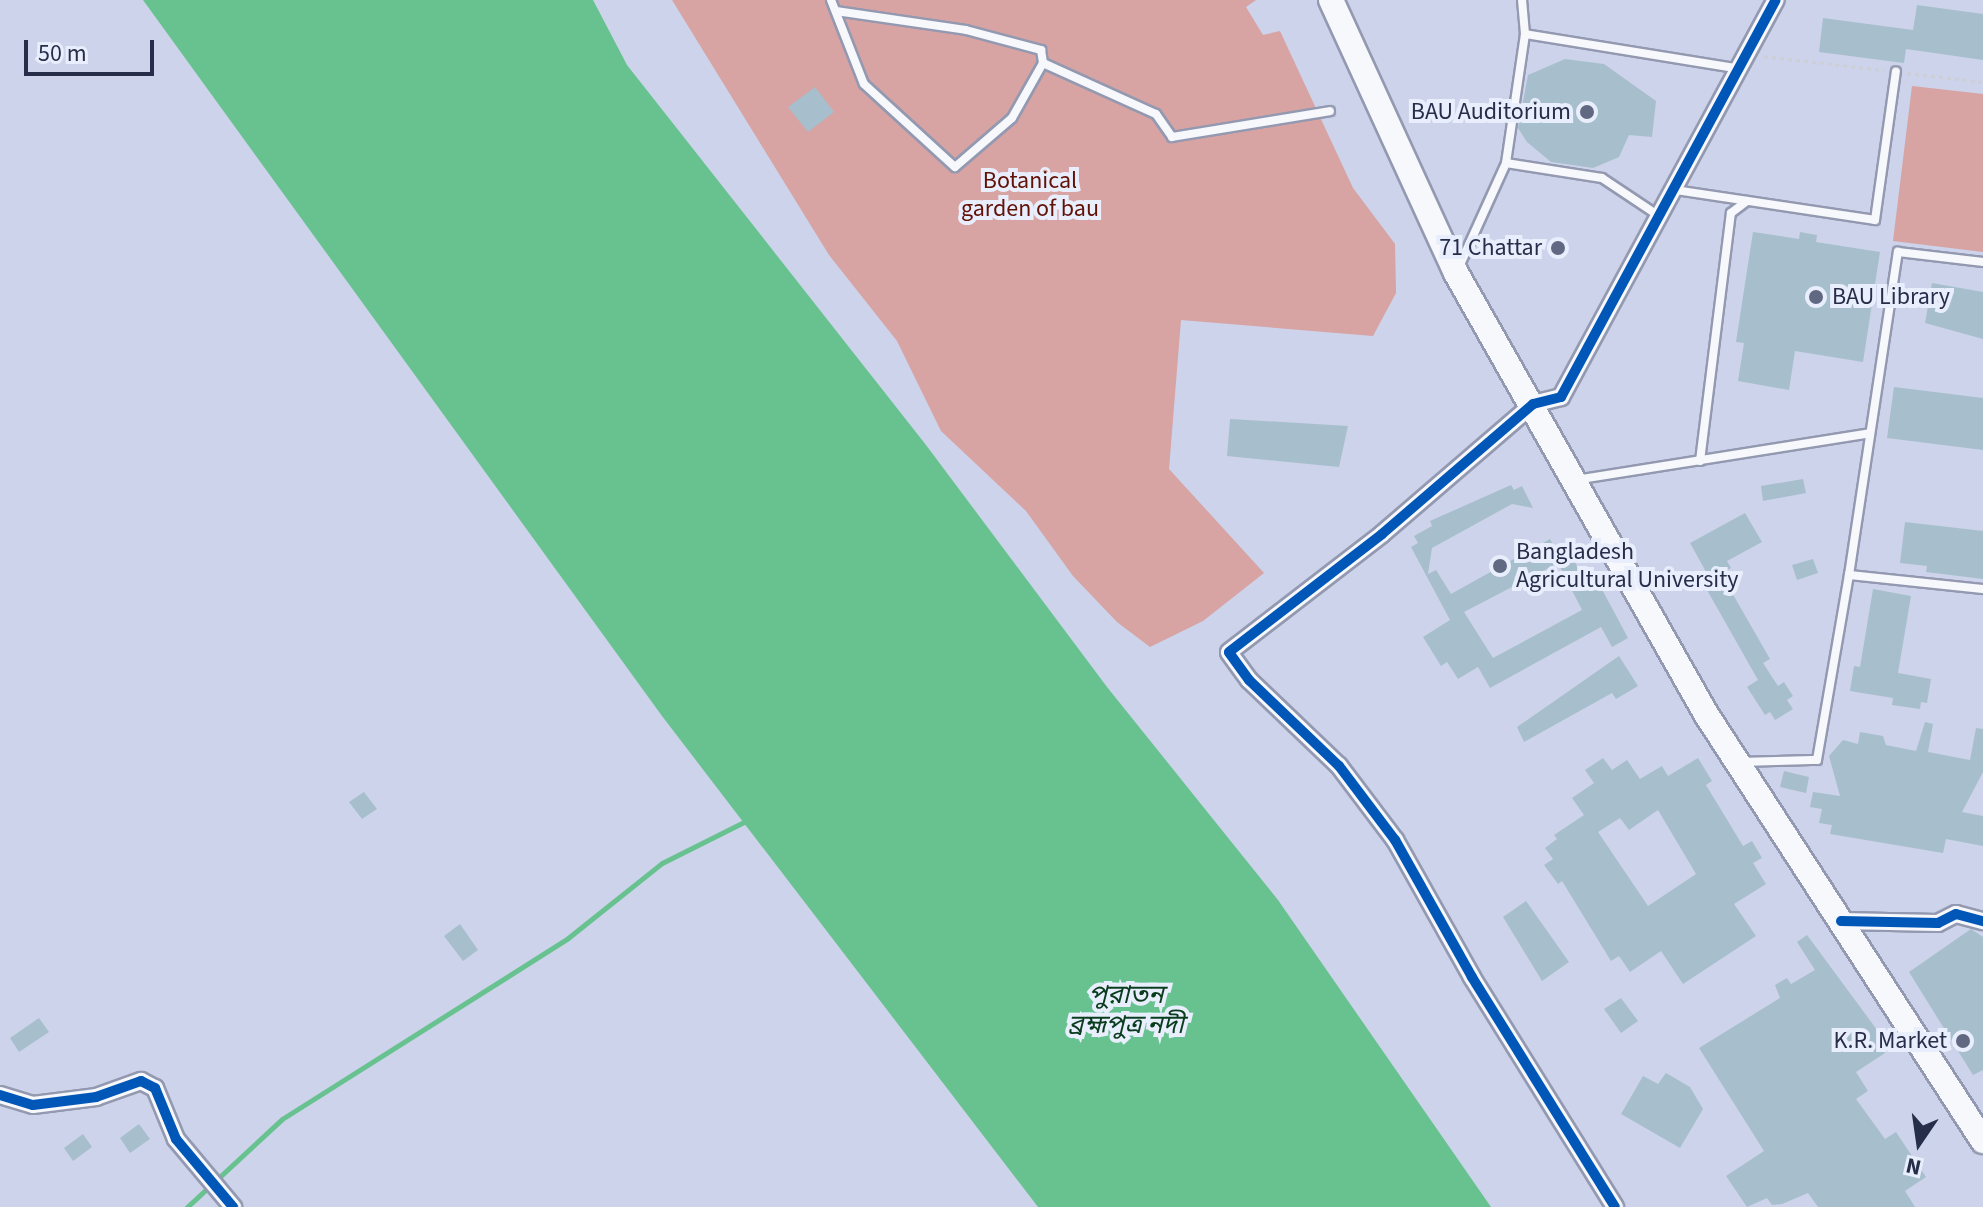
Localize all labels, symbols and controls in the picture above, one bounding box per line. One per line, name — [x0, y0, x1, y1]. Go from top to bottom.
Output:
scale bar — [28, 24, 158, 74]
text: 50 m — [38, 36, 87, 71]
place label: BAU Auditorium — [1411, 98, 1571, 126]
marker: BAU Auditorium — [1578, 103, 1596, 121]
park label: Botanical garden of bau — [961, 167, 1099, 223]
place label: 71 Chattar — [1439, 234, 1542, 262]
marker: 71 Chattar — [1549, 239, 1567, 257]
place label: BAU Library — [1832, 283, 1950, 311]
marker: BAU Library — [1807, 288, 1825, 306]
place label: Bangladesh Agricultural University — [1516, 538, 1738, 594]
marker: Bangladesh Agricultural University — [1491, 557, 1509, 575]
water label: পুরাতন ব্রহ্মপুত্র নদী — [1068, 979, 1184, 1040]
place label: K.R. Market — [1834, 1027, 1947, 1055]
marker: K.R. Market — [1954, 1032, 1972, 1050]
north arrow — [1879, 1103, 1959, 1183]
text: N — [1903, 1149, 1924, 1184]

